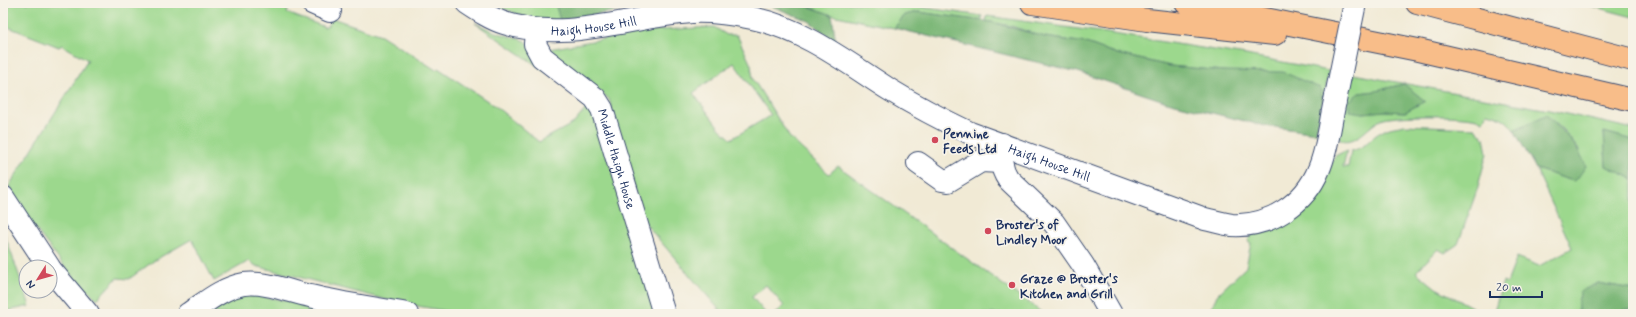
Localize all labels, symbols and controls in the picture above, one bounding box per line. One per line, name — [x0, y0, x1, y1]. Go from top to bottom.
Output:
street label: Haigh House Hill — [551, 13, 638, 42]
street label: Middle Haigh House — [592, 107, 639, 212]
place label: Pennine Feeds Ltd — [943, 126, 997, 158]
marker: Pennine Feeds Ltd — [930, 135, 940, 145]
street label: Haigh House Hill — [1006, 141, 1092, 186]
place label: Broster's of Lindley Moor — [996, 217, 1067, 249]
marker: Broster's of Lindley Moor — [983, 226, 993, 236]
north arrow — [18, 259, 58, 299]
place label: Graze @ Broster's Kitchen and Grill — [1020, 271, 1118, 303]
scale bar — [1490, 273, 1542, 299]
text: N — [23, 277, 39, 292]
marker: Graze @ Broster's Kitchen and Grill — [1007, 280, 1017, 290]
text: 20 m — [1496, 280, 1522, 296]

